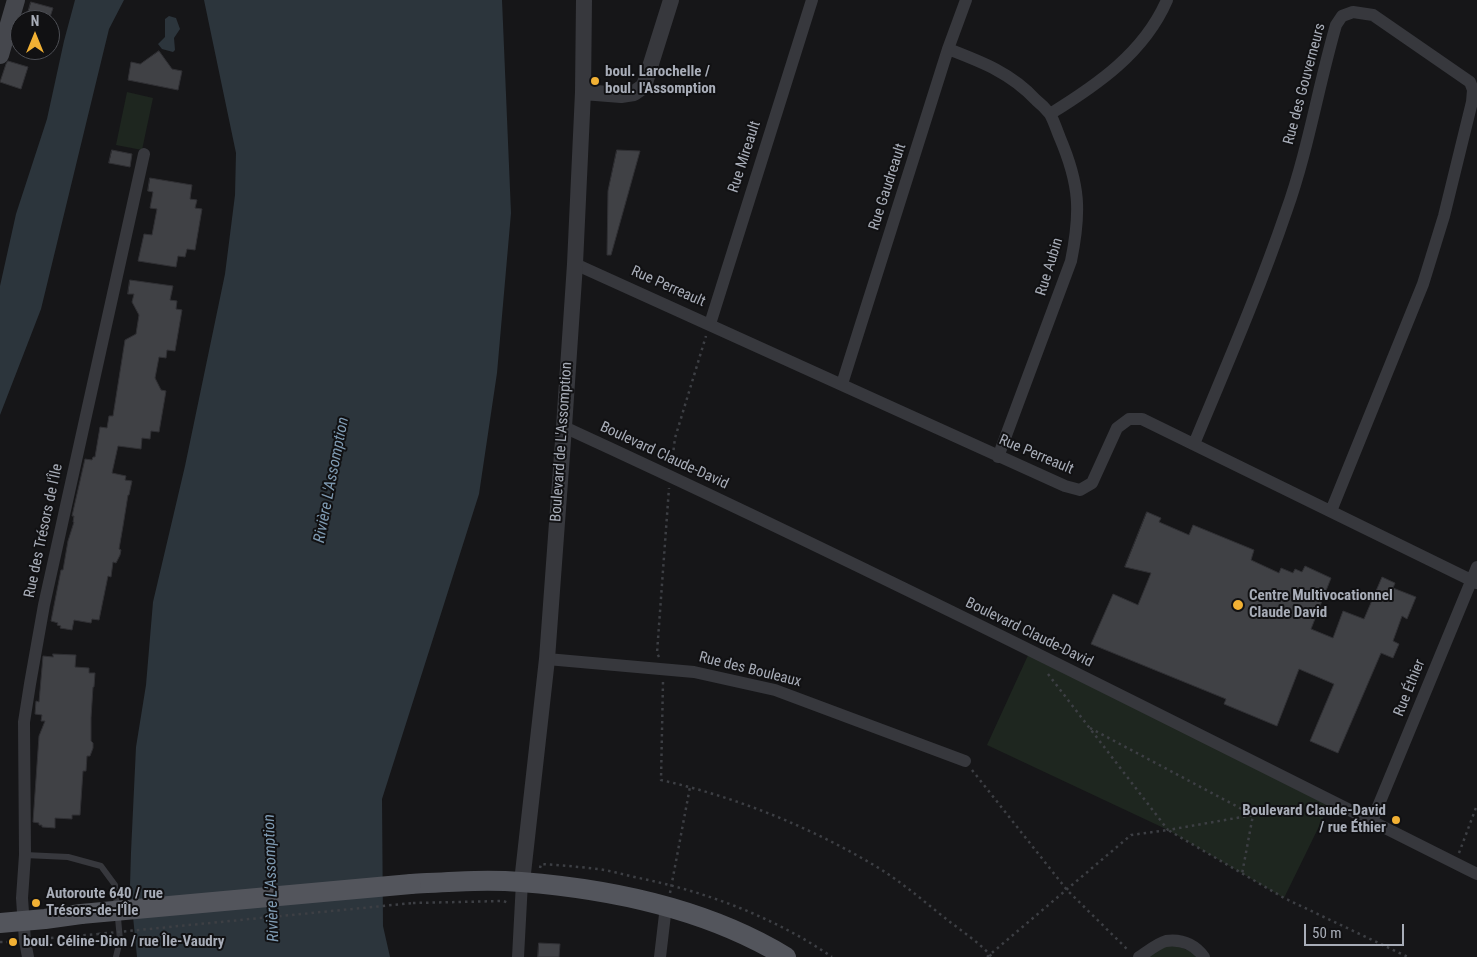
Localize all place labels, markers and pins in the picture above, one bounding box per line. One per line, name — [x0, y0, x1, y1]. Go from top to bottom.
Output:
place label: boul. Larochelle / boul. l'Assomption — [605, 63, 716, 98]
marker: boul. Larochelle / boul. l'Assomption — [589, 75, 601, 87]
place label: Centre Multivocationnel Claude David — [1249, 587, 1393, 622]
marker: Centre Multivocationnel Claude David — [1231, 598, 1245, 612]
place label: Boulevard Claude-David / rue Éthier — [1242, 802, 1386, 837]
marker: Boulevard Claude-David / rue Éthier — [1390, 814, 1402, 826]
place label: Autoroute 640 / rue Trésors-de-l'Île — [46, 885, 163, 920]
marker: Autoroute 640 / rue Trésors-de-l'Île — [30, 897, 42, 909]
place label: boul. Céline-Dion / rue Île-Vaudry — [23, 933, 224, 951]
marker: boul. Céline-Dion / rue Île-Vaudry — [7, 936, 19, 948]

